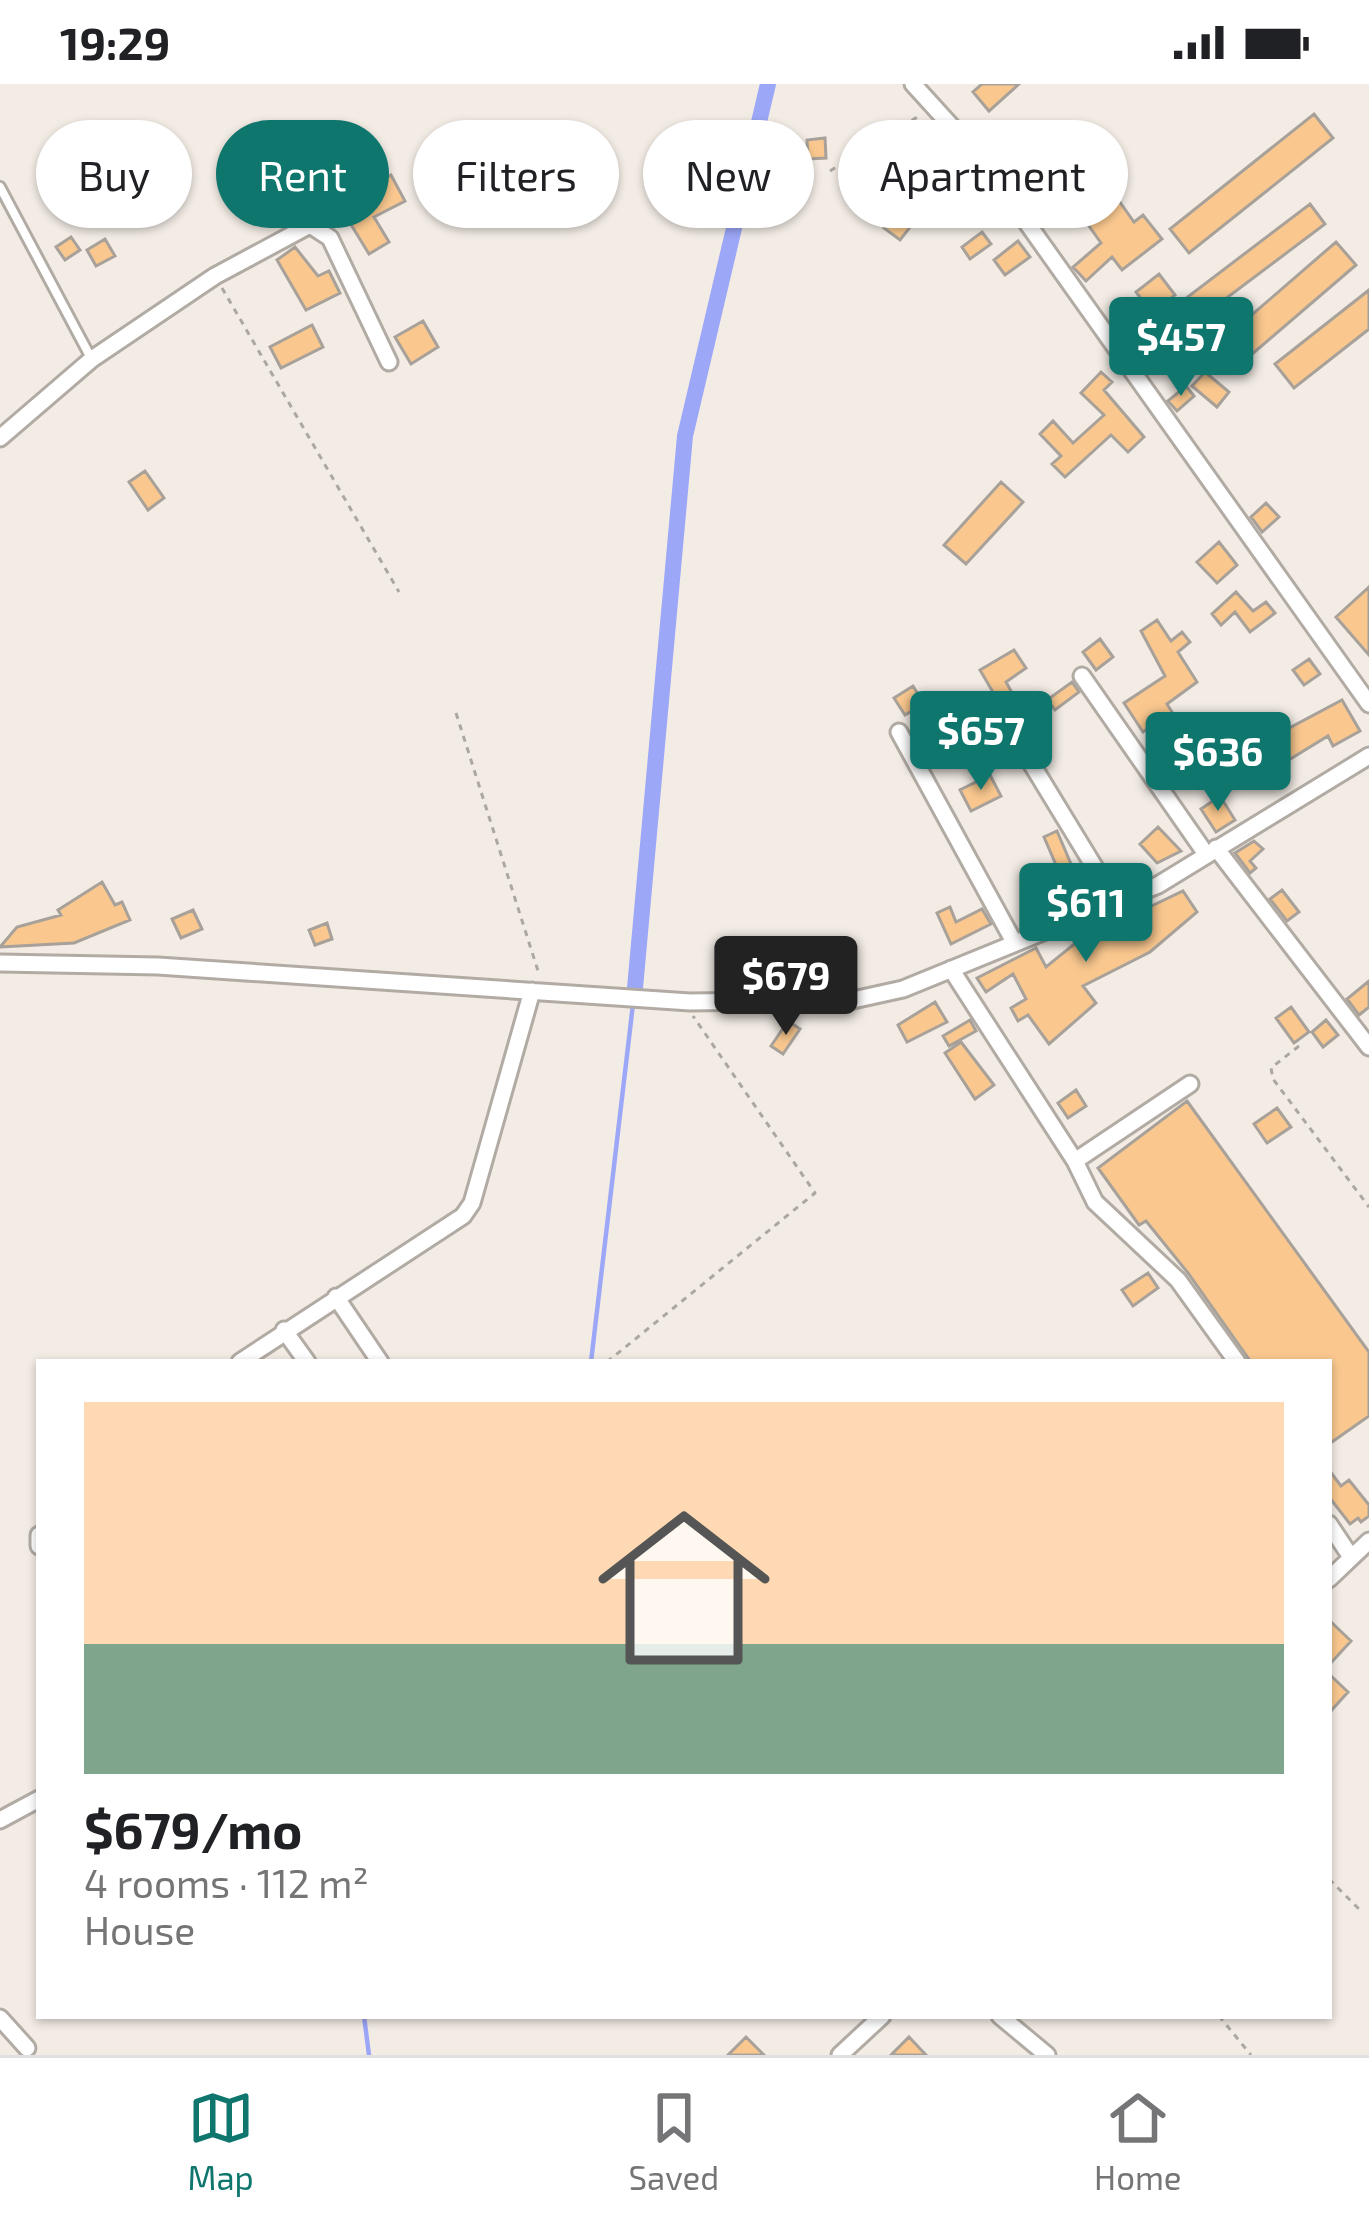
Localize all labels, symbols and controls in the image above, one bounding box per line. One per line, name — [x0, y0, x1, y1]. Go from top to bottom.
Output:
text: 19:29 — [60, 15, 170, 69]
chip: Buy — [36, 120, 192, 228]
chip: Rent — [216, 120, 389, 228]
chip: Filters — [413, 120, 619, 228]
chip: New — [643, 120, 814, 228]
chip: Apartment — [838, 120, 1128, 228]
pin: $457 — [1110, 297, 1252, 399]
text: $457 — [1136, 312, 1226, 359]
pin: $657 — [910, 691, 1052, 793]
text: $657 — [937, 706, 1025, 753]
pin: $636 — [1147, 712, 1289, 814]
text: $636 — [1173, 727, 1263, 774]
pin: $611 — [1015, 863, 1157, 965]
text: $611 — [1046, 878, 1126, 925]
pin: $679 — [715, 936, 857, 1038]
text: $679 — [741, 951, 831, 998]
icon: home — [576, 1480, 792, 1696]
text: $679/mo — [84, 1798, 302, 1859]
text: 4 rooms · 112 m² — [84, 1859, 369, 1906]
text: House — [84, 1906, 195, 1953]
tab: Map — [187, 2085, 254, 2197]
tab: Saved — [629, 2085, 719, 2197]
tab: Home — [1094, 2085, 1182, 2197]

